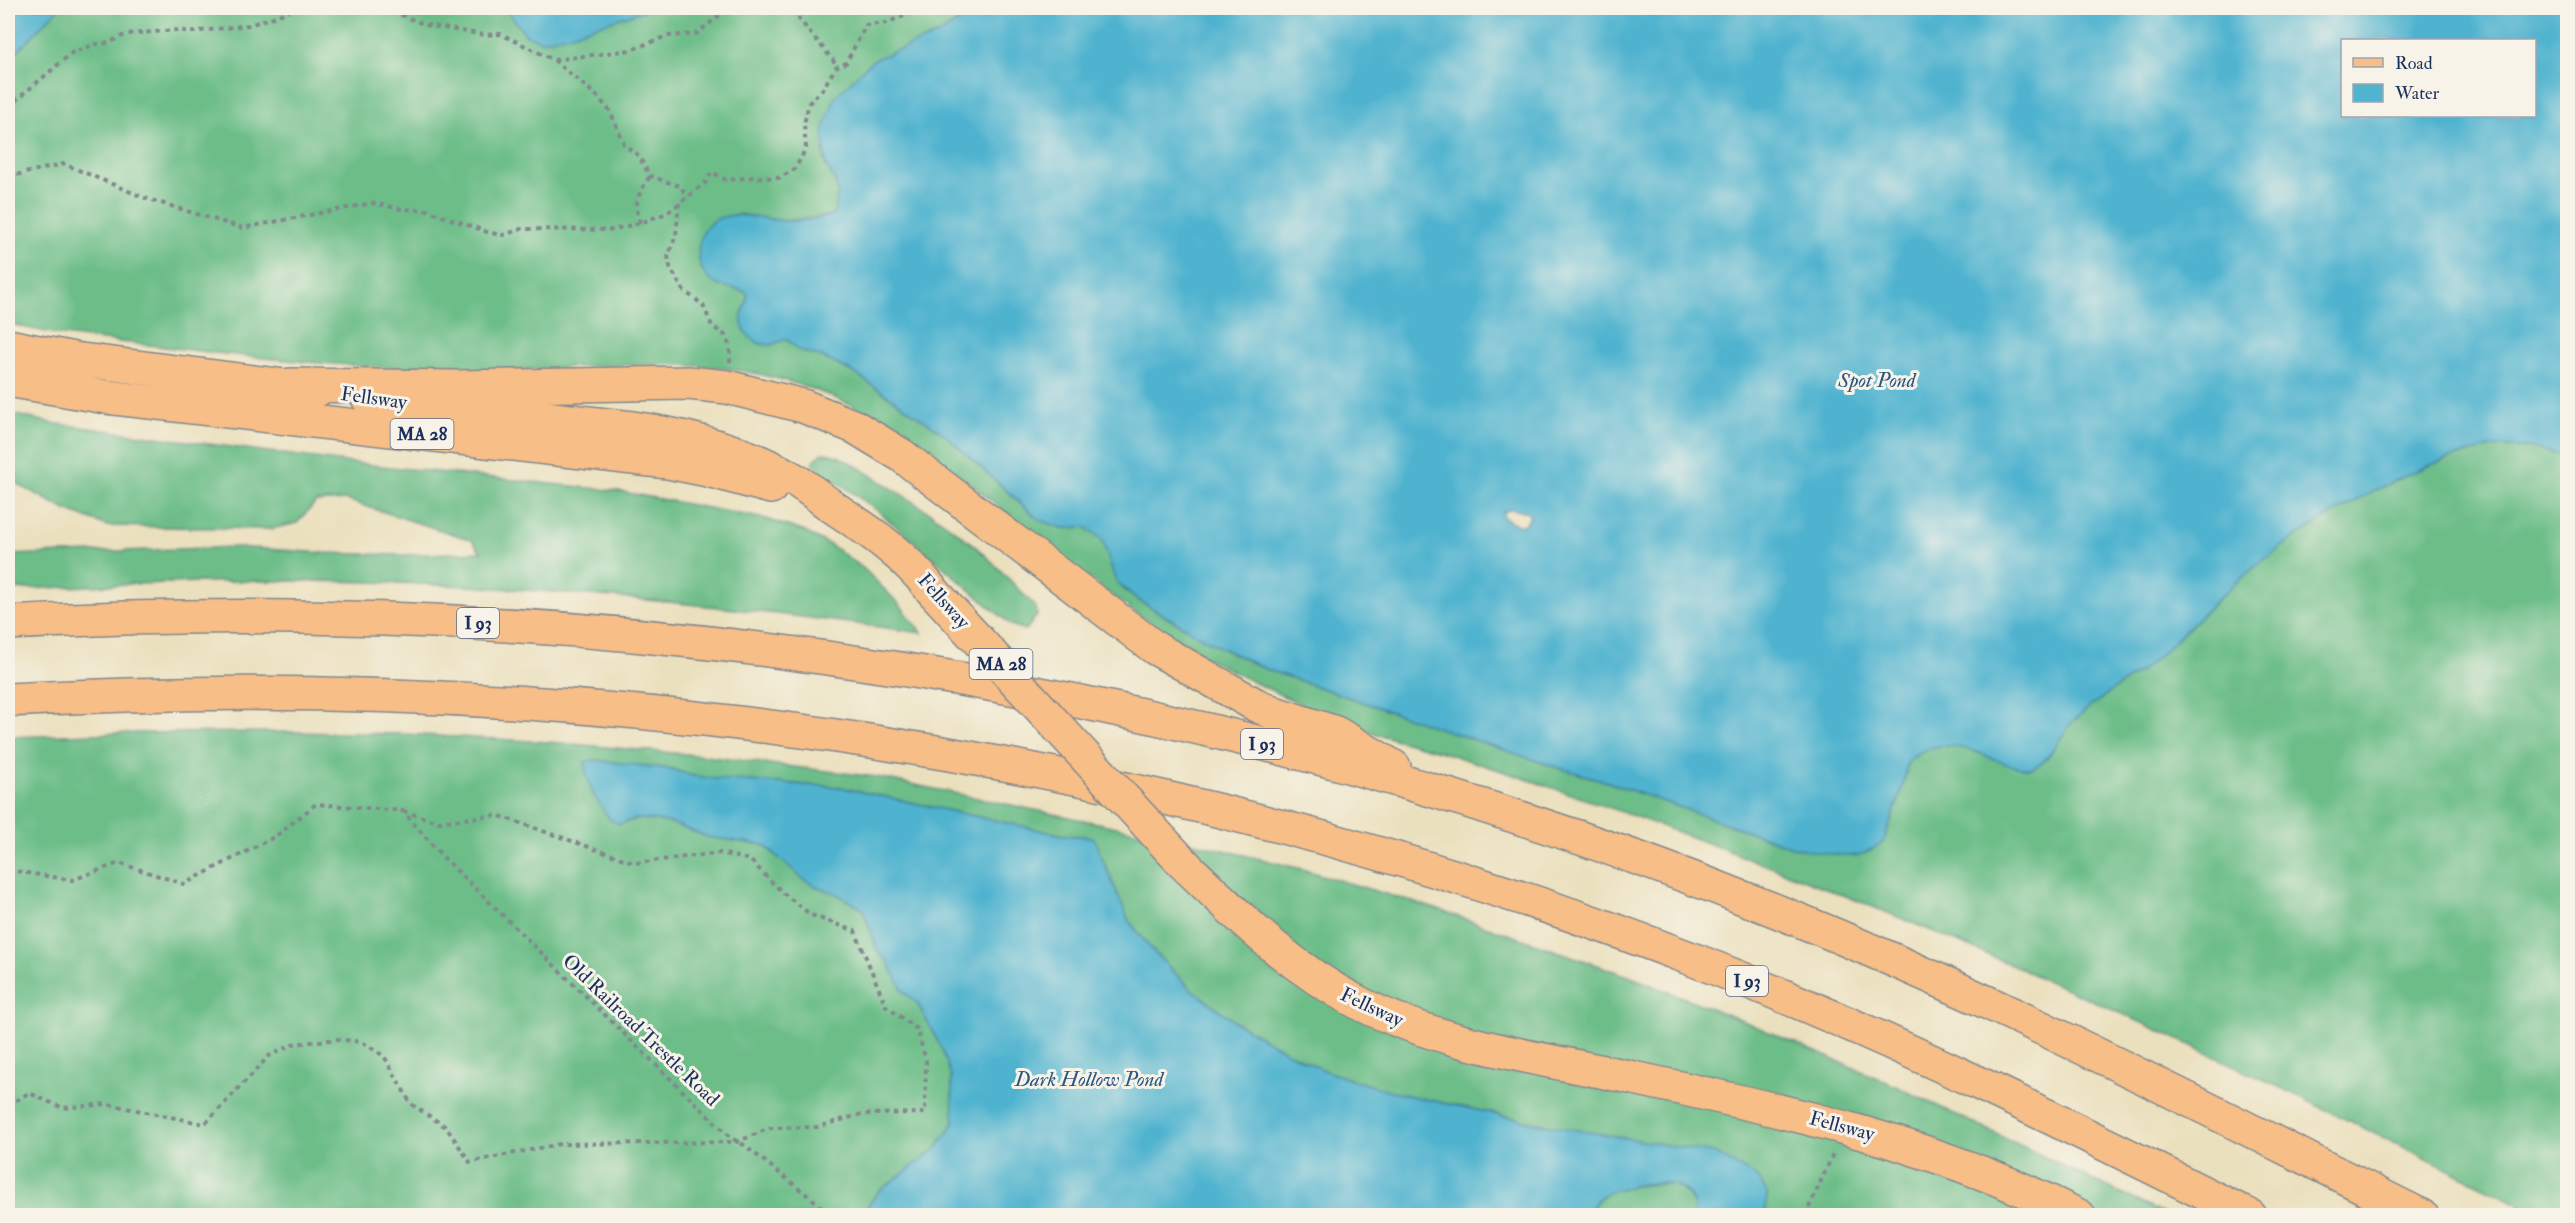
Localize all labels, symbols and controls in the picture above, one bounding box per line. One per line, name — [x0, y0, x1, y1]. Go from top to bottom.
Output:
legend — [2341, 39, 2536, 117]
text: Road — [2395, 52, 2433, 75]
text: Water — [2394, 82, 2439, 105]
water label: Spot Pond — [1837, 367, 1917, 394]
street label: Fellsway — [339, 381, 410, 415]
road number: MA 28 — [390, 419, 454, 449]
street label: Fellsway — [912, 568, 976, 635]
road number: I 93 — [457, 608, 499, 638]
road number: MA 28 — [970, 649, 1032, 679]
road number: I 93 — [1241, 729, 1283, 759]
street label: Old Railroad Trestle Road — [557, 949, 725, 1112]
road number: I 93 — [1726, 966, 1768, 996]
street label: Fellsway — [1337, 982, 1409, 1033]
water label: Dark Hollow Pond — [1014, 1066, 1165, 1093]
street label: Fellsway — [1807, 1105, 1879, 1147]

